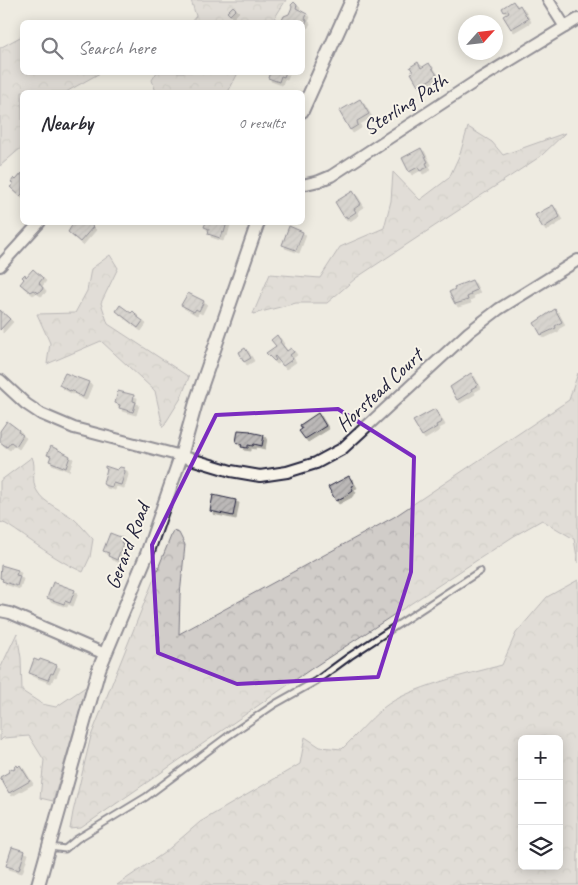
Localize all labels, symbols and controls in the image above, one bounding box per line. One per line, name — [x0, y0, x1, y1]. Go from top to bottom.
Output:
north arrow — [458, 15, 503, 60]
search box — [20, 20, 305, 75]
icon: search — [38, 34, 66, 62]
text: Search here — [78, 36, 155, 60]
street label: Sterling Path — [358, 66, 453, 141]
text: Nearby — [40, 110, 93, 136]
text: 0 results — [238, 113, 285, 133]
street label: Horstead Court — [330, 341, 430, 437]
street label: Gerard Road — [99, 496, 157, 593]
map controls — [518, 735, 563, 870]
button: + — [518, 735, 563, 780]
button: − — [518, 780, 563, 825]
button: layers — [518, 825, 563, 870]

